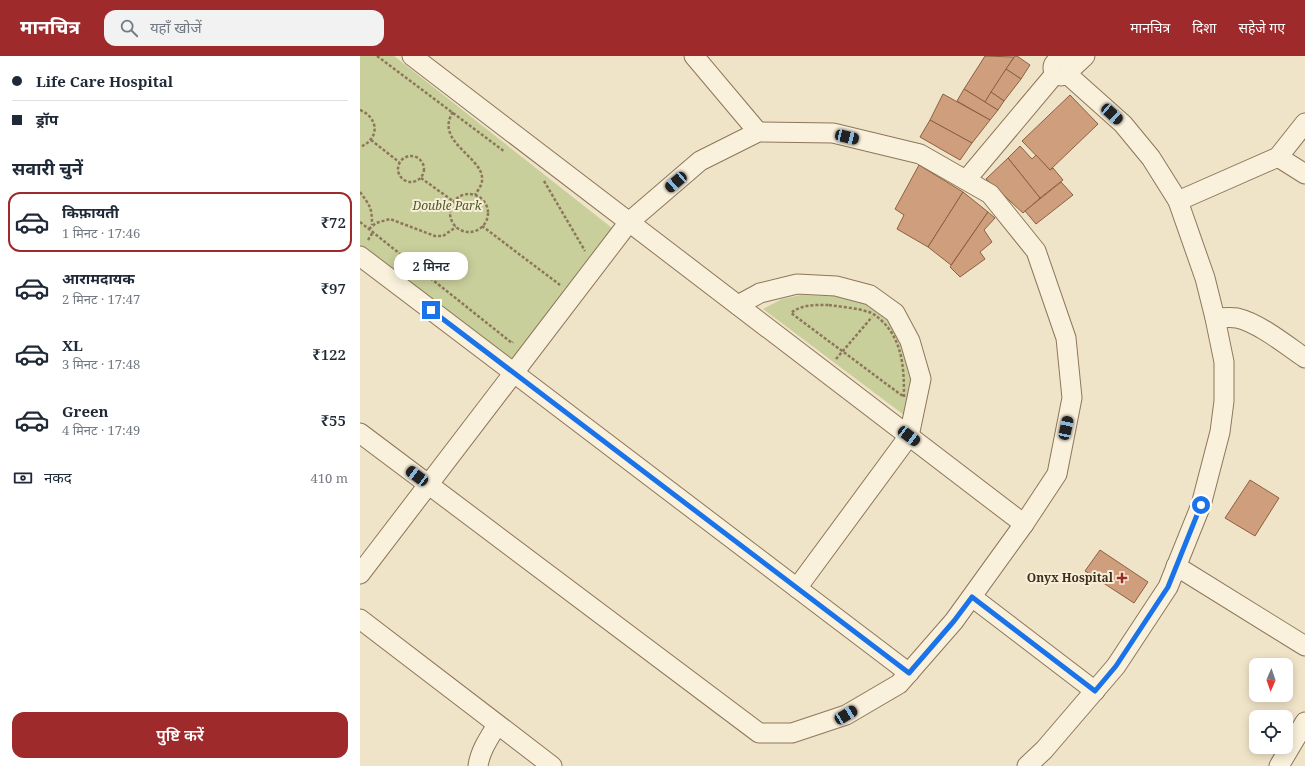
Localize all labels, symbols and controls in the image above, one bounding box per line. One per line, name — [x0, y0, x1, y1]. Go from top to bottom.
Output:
search box — [104, 10, 384, 46]
text: मानचित्र — [20, 14, 80, 40]
icon: search — [118, 17, 140, 39]
text: यहाँ खोजें — [150, 17, 202, 37]
text: मानचित्र — [1130, 18, 1170, 37]
text: दिशा — [1192, 18, 1216, 37]
text: सहेजे गए — [1238, 18, 1285, 37]
text: Life Care Hospital — [36, 71, 173, 91]
car — [1099, 102, 1125, 126]
text: ड्रॉप — [36, 109, 58, 129]
car — [834, 128, 860, 146]
text: सवारी चुनें — [12, 156, 83, 180]
car — [663, 170, 689, 194]
park label: Double Park — [411, 197, 483, 214]
text: किफ़ायती — [62, 202, 119, 222]
icon: car — [14, 204, 50, 240]
text: ₹72 — [321, 212, 346, 232]
text: 1 मिनट · 17:46 — [62, 224, 140, 242]
callout: 2 मिनट — [394, 252, 468, 280]
text: 2 मिनट — [412, 257, 450, 275]
text: आरामदायक — [62, 268, 135, 288]
icon: car — [14, 270, 50, 306]
text: ₹97 — [321, 278, 346, 298]
text: 2 मिनट · 17:47 — [62, 290, 140, 308]
route end — [422, 301, 440, 319]
text: XL — [62, 335, 83, 355]
icon: car — [14, 336, 50, 372]
text: ₹122 — [312, 344, 346, 364]
text: 3 मिनट · 17:48 — [62, 355, 140, 373]
text: Green — [62, 401, 109, 421]
icon: car — [14, 402, 50, 438]
text: ₹55 — [321, 410, 346, 430]
car — [1058, 415, 1074, 441]
text: 4 मिनट · 17:49 — [62, 421, 140, 439]
car — [896, 424, 922, 448]
car — [404, 464, 430, 488]
icon: cash — [12, 467, 34, 489]
text: नकद — [44, 467, 72, 487]
text: 410 m — [311, 469, 348, 487]
route start — [1192, 496, 1210, 514]
place label: Onyx Hospital — [1027, 569, 1114, 586]
marker: Onyx Hospital — [1116, 572, 1128, 584]
north arrow — [1249, 658, 1293, 702]
map controls — [1249, 658, 1293, 754]
car — [833, 704, 859, 726]
button: locate — [1249, 710, 1293, 754]
button: पुष्टि करें — [12, 712, 348, 758]

